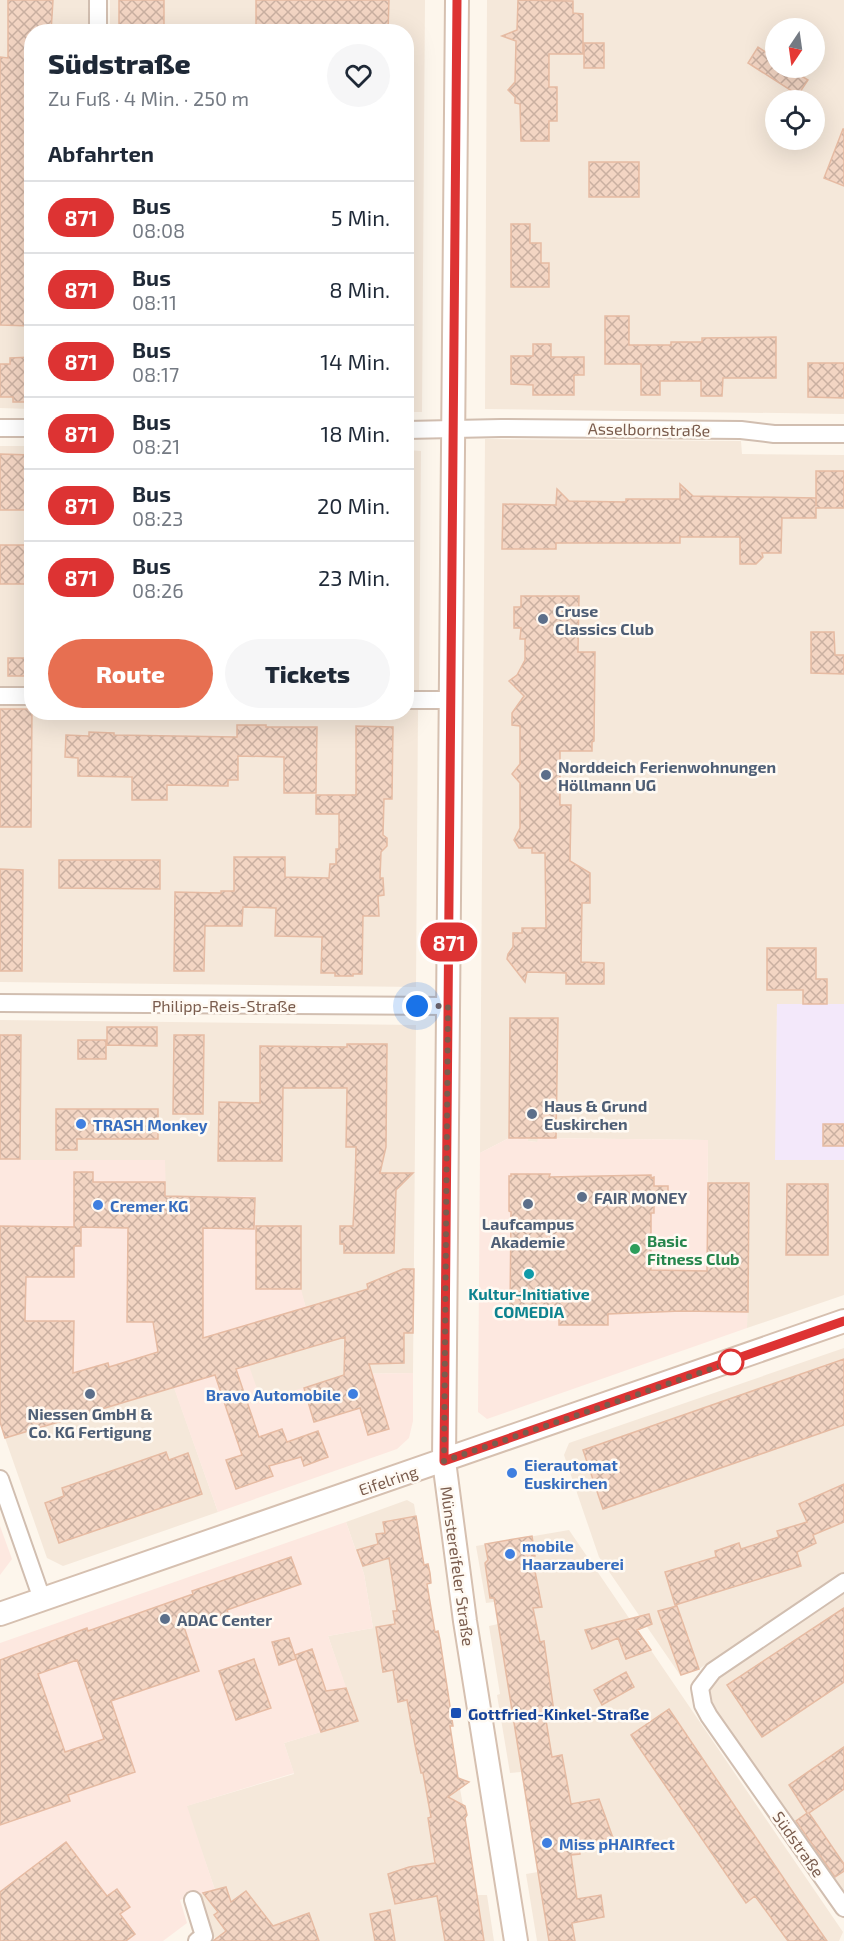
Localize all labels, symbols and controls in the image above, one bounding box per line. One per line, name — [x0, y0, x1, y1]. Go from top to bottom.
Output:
north arrow — [765, 18, 825, 78]
map controls — [765, 18, 825, 150]
button: heart — [327, 44, 390, 107]
text: Südstraße — [48, 46, 191, 80]
text: Zu Fuß · 4 Min. · 250 m — [48, 86, 249, 110]
button: locate — [765, 90, 825, 150]
text: Abfahrten — [48, 140, 154, 166]
text: Bus — [132, 192, 171, 218]
text: 5 Min. — [331, 204, 390, 230]
text: 871 — [64, 205, 98, 230]
text: 08:08 — [132, 218, 185, 242]
text: Bus — [132, 264, 171, 290]
text: 8 Min. — [329, 276, 390, 302]
text: 871 — [64, 277, 98, 302]
text: 08:11 — [132, 290, 177, 314]
text: Bus — [132, 336, 171, 362]
text: 14 Min. — [320, 348, 390, 374]
text: 871 — [64, 349, 98, 374]
text: 08:17 — [132, 362, 179, 386]
text: Bus — [132, 408, 171, 434]
street label: Asselbornstraße — [588, 418, 710, 440]
text: 18 Min. — [320, 420, 390, 446]
text: 871 — [64, 421, 98, 446]
text: 08:21 — [132, 434, 180, 458]
text: Bus — [132, 480, 171, 506]
text: 20 Min. — [317, 492, 390, 518]
text: 871 — [64, 493, 98, 518]
text: 08:23 — [132, 506, 183, 530]
text: Bus — [132, 552, 171, 578]
text: 23 Min. — [318, 564, 390, 590]
text: 871 — [64, 565, 98, 590]
text: 08:26 — [132, 578, 184, 602]
place label: Cruse Classics Club — [555, 601, 654, 638]
marker: Cruse Classics Club — [536, 612, 550, 626]
button: Route — [48, 639, 213, 708]
button: Tickets — [225, 639, 390, 708]
place label: Norddeich Ferienwohnungen Höllmann UG — [558, 757, 776, 794]
marker: Norddeich Ferienwohnungen Höllmann UG — [539, 768, 553, 782]
line badge: 871 — [414, 922, 484, 962]
text: 871 — [432, 930, 466, 955]
your location — [402, 991, 432, 1021]
street label: Philipp-Reis-Straße — [152, 996, 296, 1015]
place label: Haus & Grund Euskirchen — [544, 1096, 647, 1133]
marker: Haus & Grund Euskirchen — [525, 1107, 539, 1121]
place label: TRASH Monkey — [93, 1115, 208, 1135]
marker: TRASH Monkey — [74, 1117, 88, 1131]
place label: FAIR MONEY — [594, 1188, 688, 1207]
marker: FAIR MONEY — [575, 1190, 589, 1204]
place label: Cremer KG — [110, 1196, 188, 1215]
marker: Laufcampus Akademie — [521, 1197, 535, 1211]
marker: Cremer KG — [91, 1198, 105, 1212]
place label: Laufcampus Akademie — [482, 1214, 574, 1251]
place label: Basic Fitness Club — [647, 1231, 740, 1268]
marker: Basic Fitness Club — [628, 1242, 642, 1256]
marker: Kultur-Initiative COMEDIA — [522, 1267, 536, 1281]
place label: Kultur-Initiative COMEDIA — [468, 1284, 590, 1321]
unlabelled marker — [718, 1349, 744, 1375]
place label: Bravo Automobile — [206, 1385, 341, 1404]
marker: Niessen GmbH & Co. KG Fertigung — [83, 1387, 97, 1401]
marker: Bravo Automobile — [346, 1387, 360, 1401]
place label: Niessen GmbH & Co. KG Fertigung — [28, 1404, 152, 1441]
place label: Eierautomat Euskirchen — [524, 1455, 618, 1492]
street label: Eifelring — [356, 1461, 420, 1499]
marker: Eierautomat Euskirchen — [505, 1466, 519, 1480]
street label: Münstereifeler Straße — [437, 1485, 479, 1647]
place label: mobile Haarzauberei — [522, 1536, 624, 1573]
marker: mobile Haarzauberei — [503, 1547, 517, 1561]
place label: ADAC Center — [177, 1610, 272, 1629]
marker: ADAC Center — [158, 1612, 172, 1626]
place label: Gottfried-Kinkel-Straße — [468, 1704, 649, 1723]
marker: Gottfried-Kinkel-Straße — [449, 1706, 463, 1720]
street label: Südstraße — [769, 1807, 829, 1881]
place label: Miss pHAIRfect — [559, 1834, 675, 1853]
marker: Miss pHAIRfect — [540, 1836, 554, 1850]

